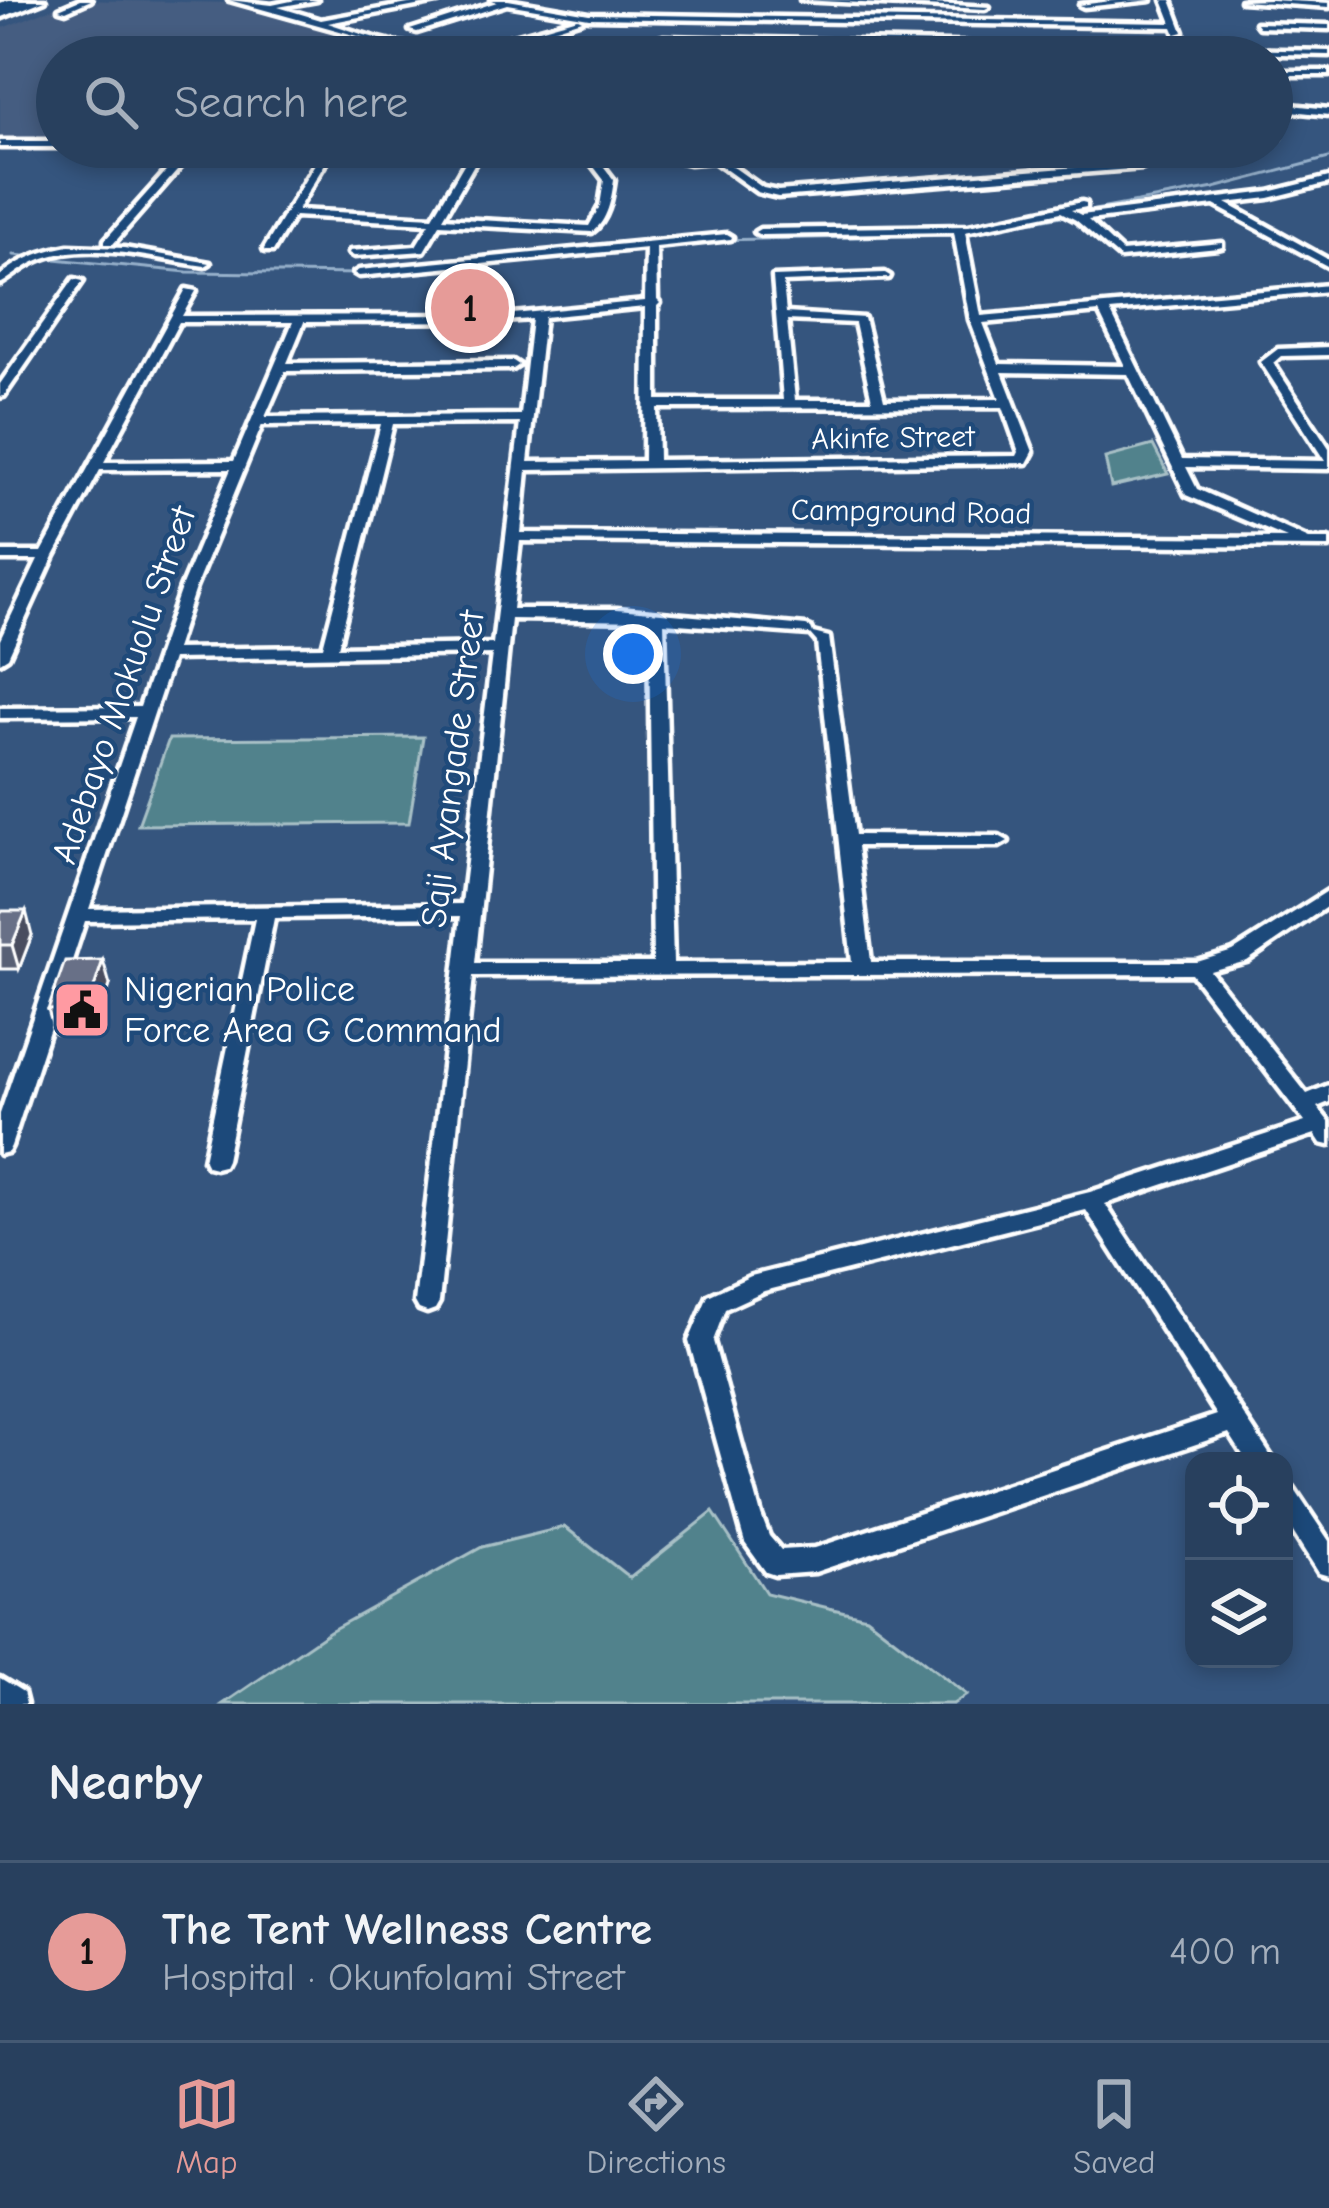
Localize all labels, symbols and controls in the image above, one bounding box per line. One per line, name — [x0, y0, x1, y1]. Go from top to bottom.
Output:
search box — [36, 36, 1293, 168]
icon: search — [78, 69, 144, 135]
text: Search here — [174, 76, 408, 128]
pin: 1 — [431, 263, 509, 353]
street label: Akinfe Street — [811, 419, 976, 457]
street label: Campground Road — [791, 492, 1031, 532]
street label: Adebayo Mokuolu Street — [44, 499, 205, 869]
street label: Saji Ayangade Street — [413, 606, 493, 930]
your location — [603, 624, 663, 684]
place label: Nigerian Police Force Area G Command — [124, 969, 502, 1051]
public building icon: Nigerian Police Force Area G Command — [51, 979, 113, 1041]
map controls — [1185, 1452, 1293, 1668]
button: locate — [1185, 1452, 1293, 1560]
button: layers — [1185, 1560, 1293, 1668]
text: Nearby — [48, 1753, 202, 1812]
text: The Tent Wellness Centre — [162, 1903, 652, 1955]
text: 1 — [79, 1929, 95, 1974]
text: 400 m — [1169, 1929, 1281, 1974]
text: Hospital · Okunfolami Street — [162, 1955, 625, 2000]
tab: Map — [174, 2071, 240, 2181]
tab: Directions — [587, 2071, 726, 2181]
tab: Saved — [1073, 2071, 1155, 2181]

